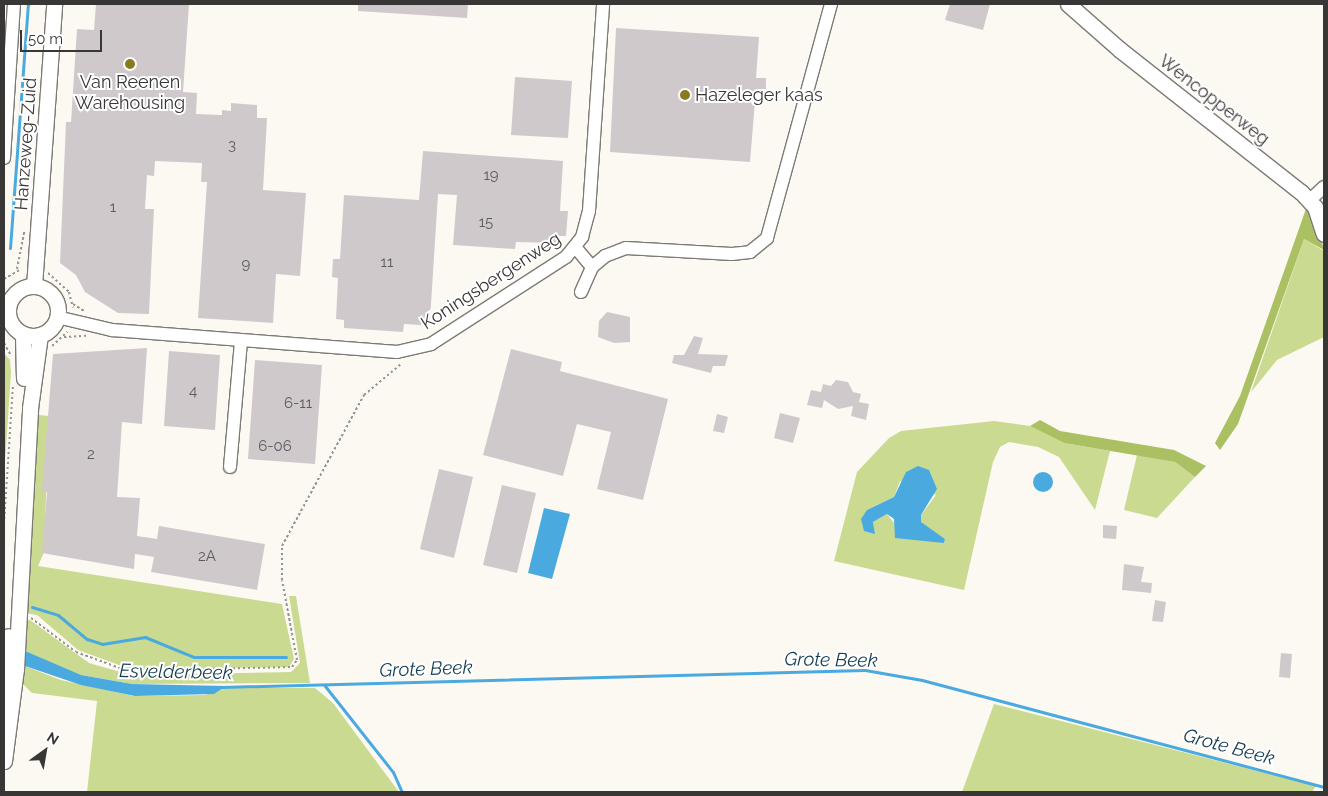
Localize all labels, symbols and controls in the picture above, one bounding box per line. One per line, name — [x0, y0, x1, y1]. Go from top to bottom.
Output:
scale bar — [22, 20, 105, 52]
text: 50 m — [28, 30, 63, 48]
street label: Wencopperweg — [1154, 50, 1274, 150]
marker: Van Reenen Warehousing — [124, 58, 136, 70]
place label: Van Reenen Warehousing — [75, 72, 185, 115]
street label: Hanzeweg-Zuid — [11, 77, 41, 211]
place label: Hazeleger kaas — [695, 84, 823, 106]
marker: Hazeleger kaas — [679, 89, 691, 101]
house number: 3 — [228, 137, 236, 155]
house number: 19 — [483, 167, 499, 185]
house number: 1 — [110, 199, 116, 217]
house number: 15 — [479, 214, 493, 232]
street label: Koningsbergenweg — [417, 228, 565, 334]
house number: 11 — [381, 254, 393, 272]
house number: 9 — [242, 256, 250, 274]
house number: 4 — [189, 383, 197, 401]
house number: 6-11 — [284, 395, 312, 413]
house number: 6-06 — [258, 438, 292, 456]
house number: 2 — [87, 446, 95, 464]
house number: 2A — [198, 548, 216, 566]
water label: Grote Beek — [784, 648, 878, 672]
water label: Grote Beek — [379, 656, 473, 682]
water label: Esvelderbeek — [119, 660, 233, 684]
water label: Grote Beek — [1181, 724, 1277, 770]
north arrow — [20, 726, 70, 776]
text: N — [44, 729, 62, 748]

